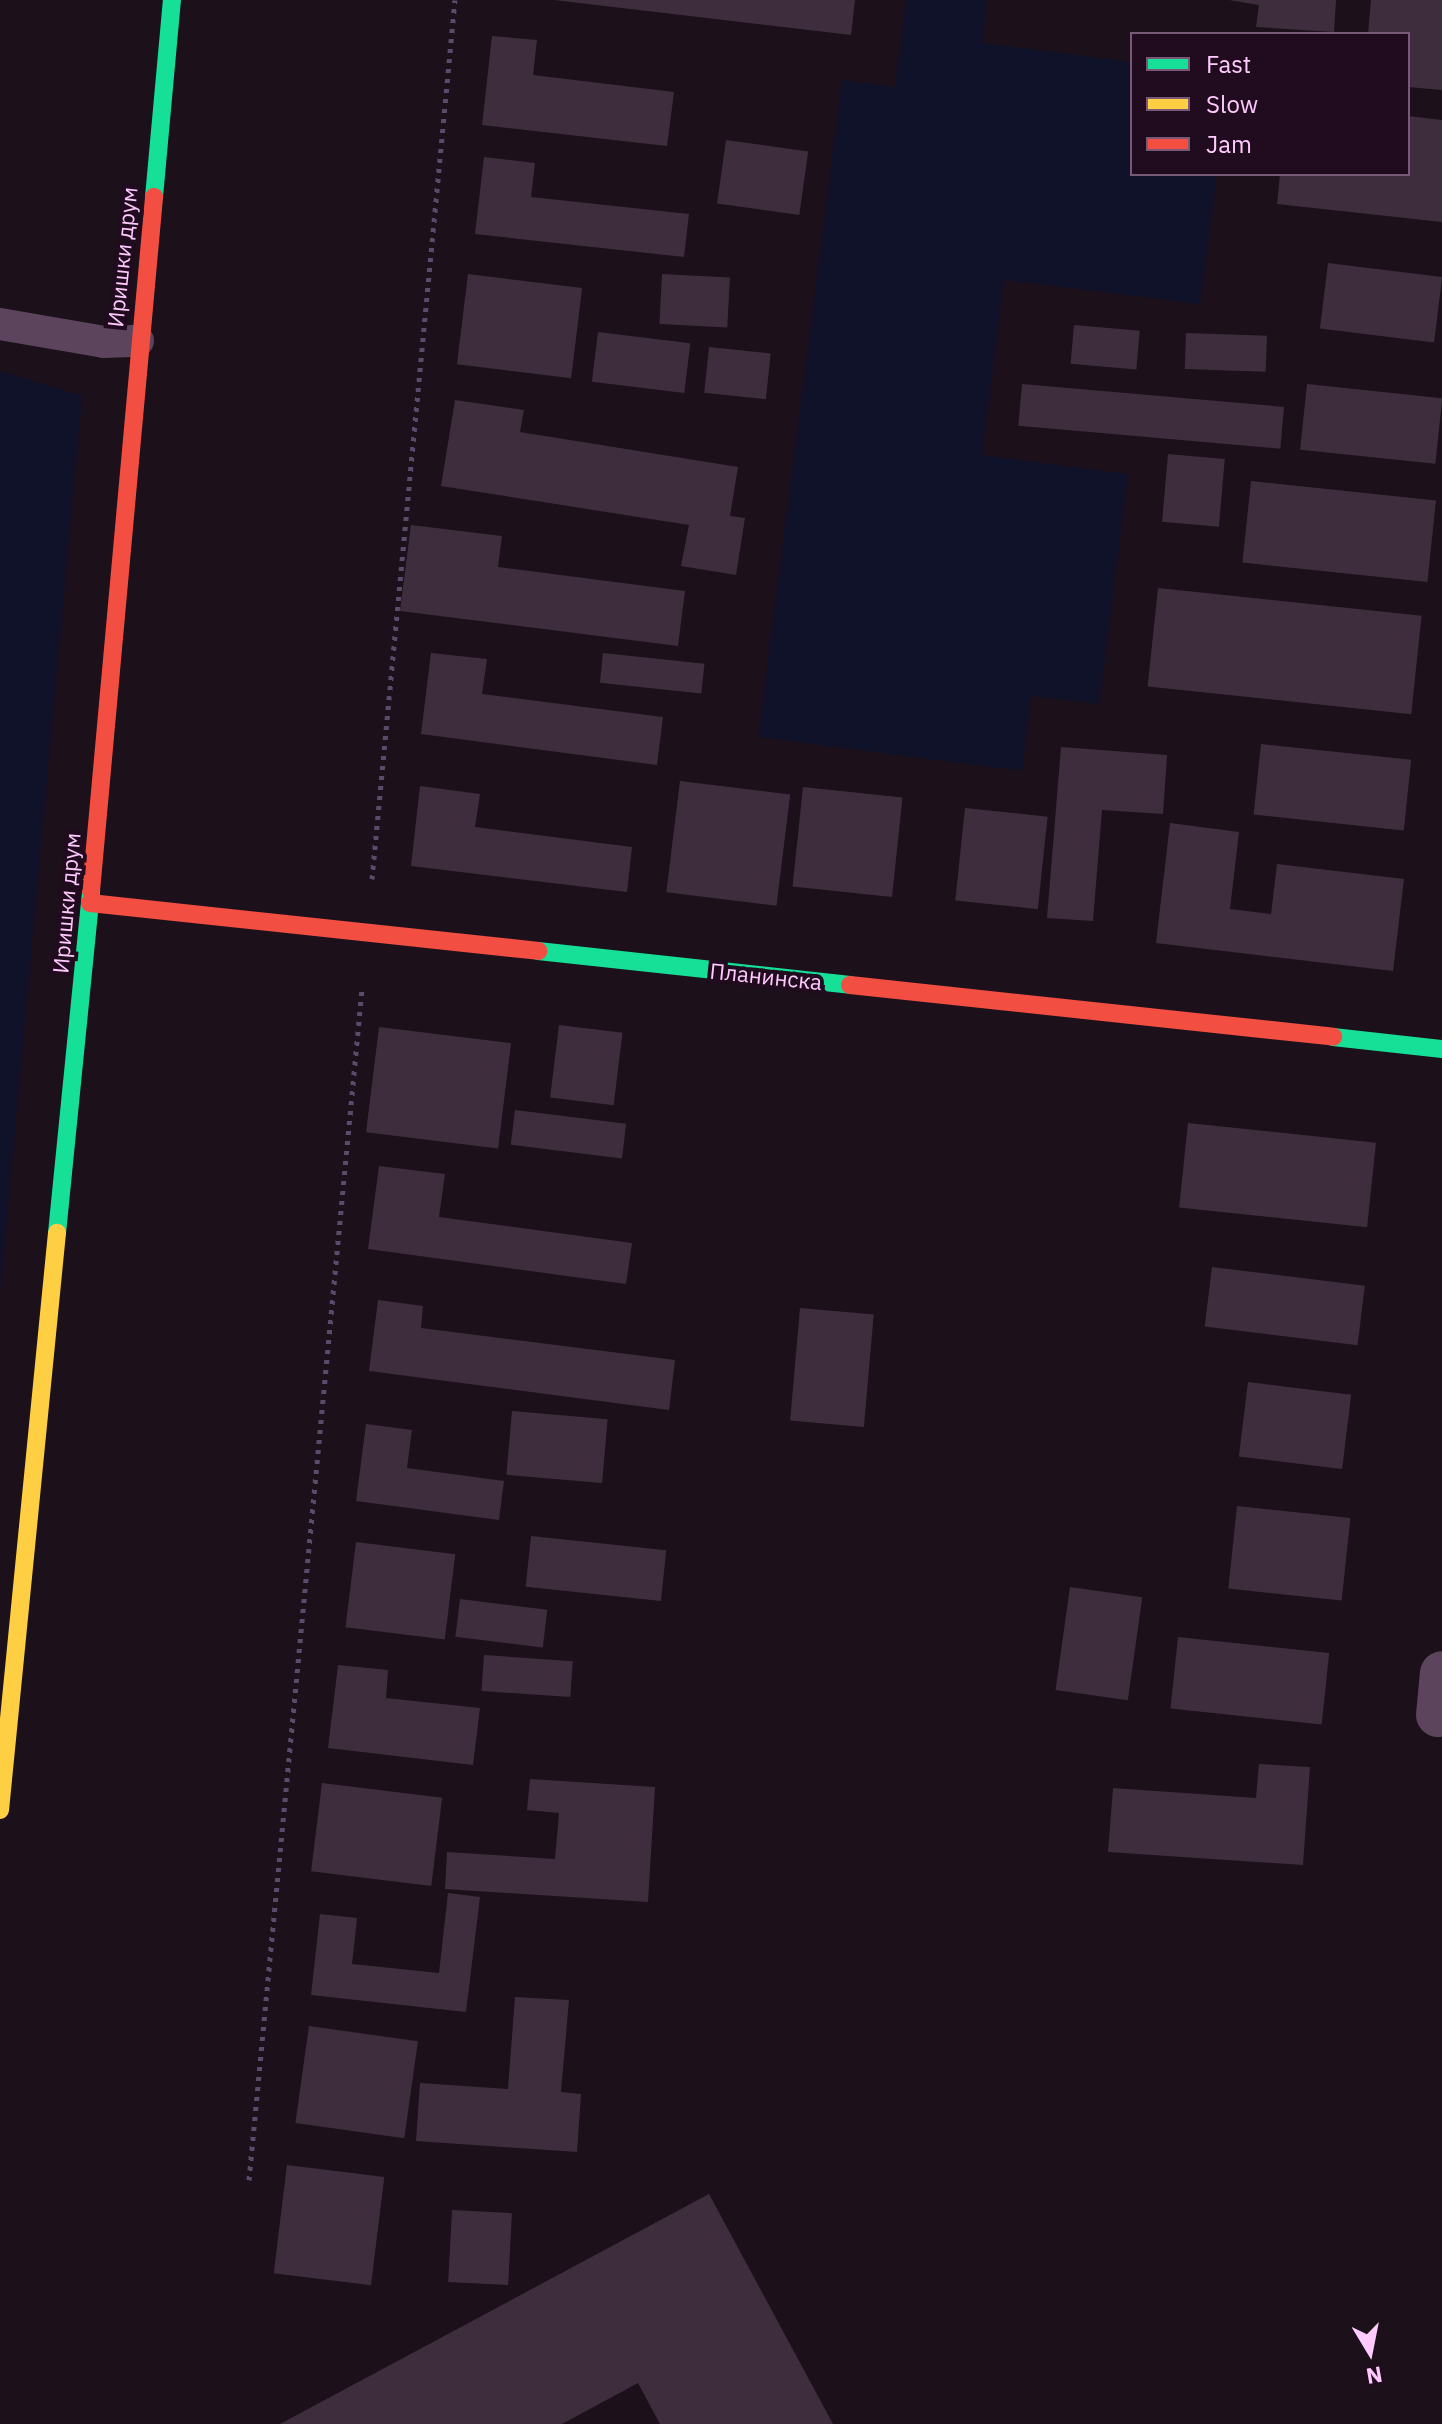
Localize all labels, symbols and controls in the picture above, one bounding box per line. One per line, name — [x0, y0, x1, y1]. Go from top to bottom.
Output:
legend — [1130, 32, 1410, 176]
text: Fast — [1206, 48, 1251, 80]
text: Slow — [1206, 88, 1258, 120]
text: Jam — [1206, 128, 1252, 160]
street label: Иришки друм — [101, 185, 143, 329]
street label: Иришки друм — [47, 832, 85, 974]
street label: Планинска — [708, 957, 824, 995]
north arrow — [1330, 2312, 1410, 2392]
text: N — [1364, 2360, 1385, 2392]

